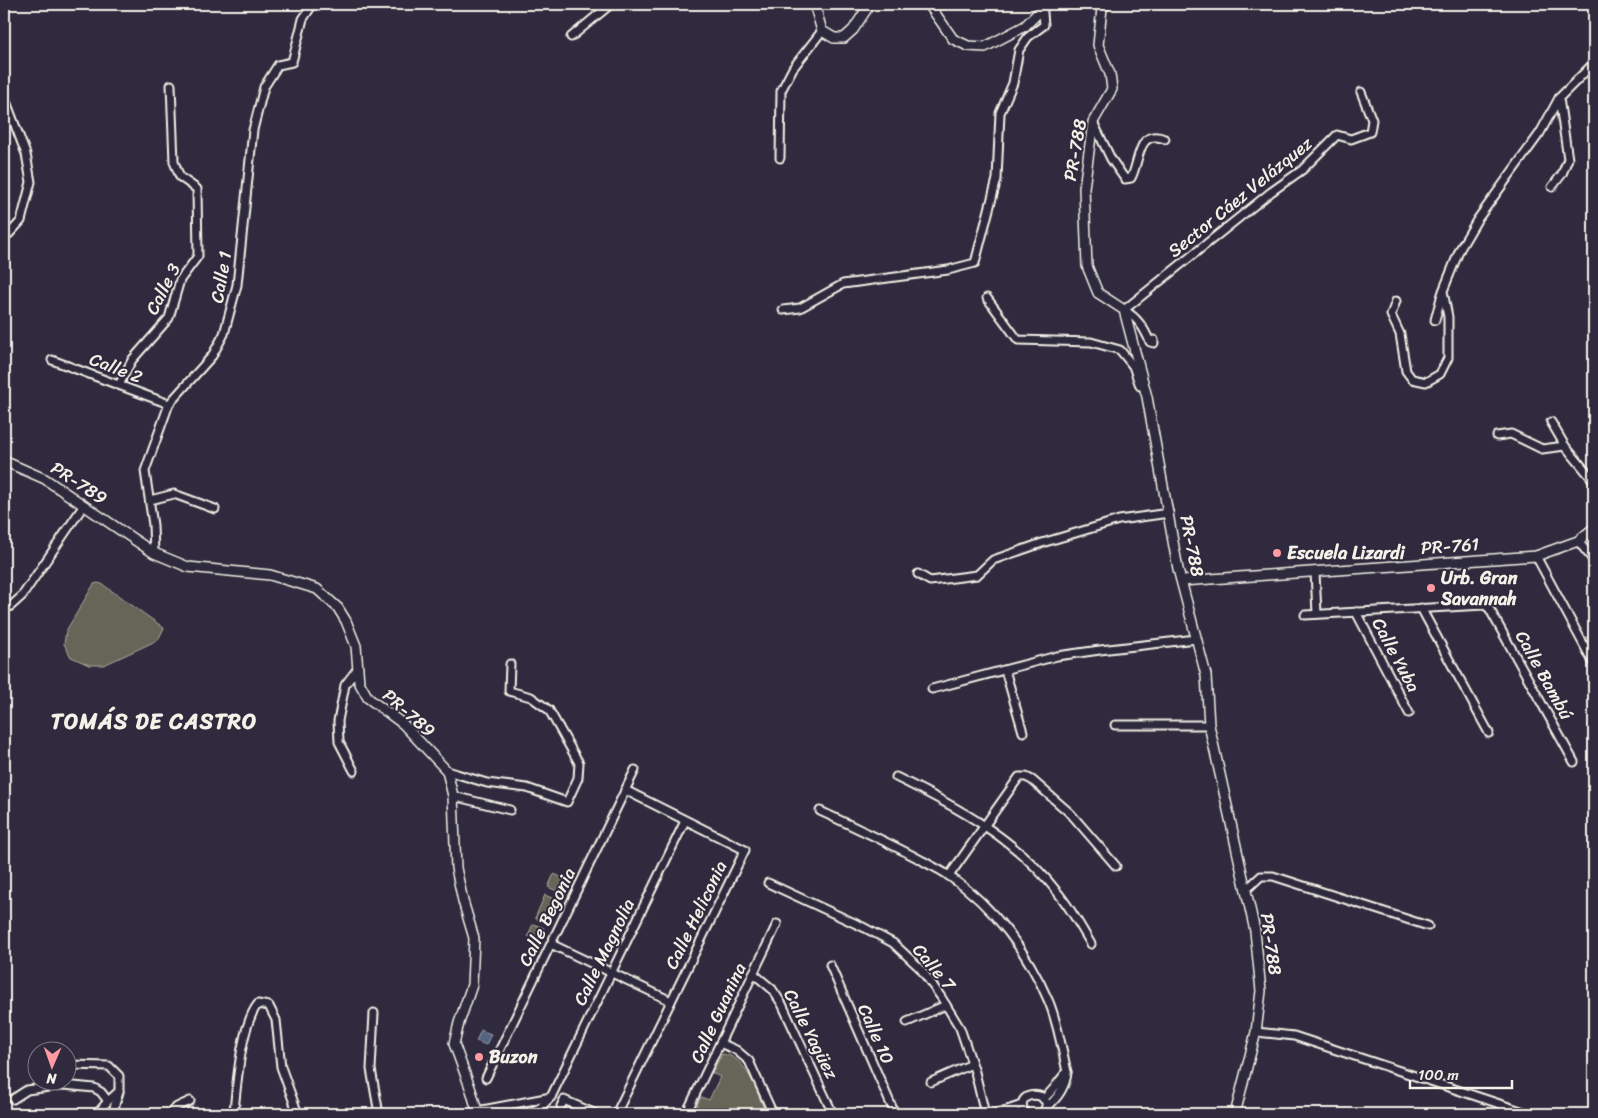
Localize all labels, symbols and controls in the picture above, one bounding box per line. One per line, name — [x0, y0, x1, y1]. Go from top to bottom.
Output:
street label: PR-788 — [1054, 116, 1096, 183]
street label: Sector Cáez Velázquez — [1160, 128, 1320, 266]
street label: Calle 1 — [201, 248, 241, 305]
street label: Calle 3 — [136, 257, 190, 320]
street label: Calle 2 — [85, 343, 147, 393]
street label: PR-789 — [44, 453, 114, 513]
street label: PR-788 — [1170, 512, 1214, 580]
street label: PR-761 — [1420, 528, 1481, 564]
place label: Escuela Lizardi — [1287, 537, 1406, 569]
marker: Escuela Lizardi — [1271, 547, 1283, 559]
place label: Urb. Gran Savannah — [1440, 562, 1518, 615]
marker: Urb. Gran Savannah — [1425, 582, 1437, 594]
street label: Calle Yuba — [1363, 612, 1429, 698]
street label: Calle Bambú — [1506, 624, 1582, 726]
street label: PR-789 — [375, 680, 443, 746]
district label: TOMÁS DE CASTRO — [51, 702, 257, 741]
street label: Calle Heliconia — [656, 855, 736, 975]
street label: Calle Begonia — [509, 862, 585, 972]
street label: Calle Magnolia — [564, 893, 644, 1011]
street label: PR-788 — [1251, 911, 1291, 977]
street label: Calle 7 — [904, 936, 965, 1000]
street label: Calle Guanina — [681, 957, 755, 1069]
street label: Calle Yagüez — [774, 983, 848, 1085]
street label: Calle 10 — [848, 998, 904, 1070]
north arrow — [28, 1040, 78, 1090]
place label: Buzon — [489, 1041, 538, 1073]
marker: Buzon — [473, 1051, 485, 1063]
scale bar — [1410, 1058, 1513, 1090]
text: 100 m — [1418, 1062, 1459, 1088]
text: N — [46, 1066, 58, 1091]

